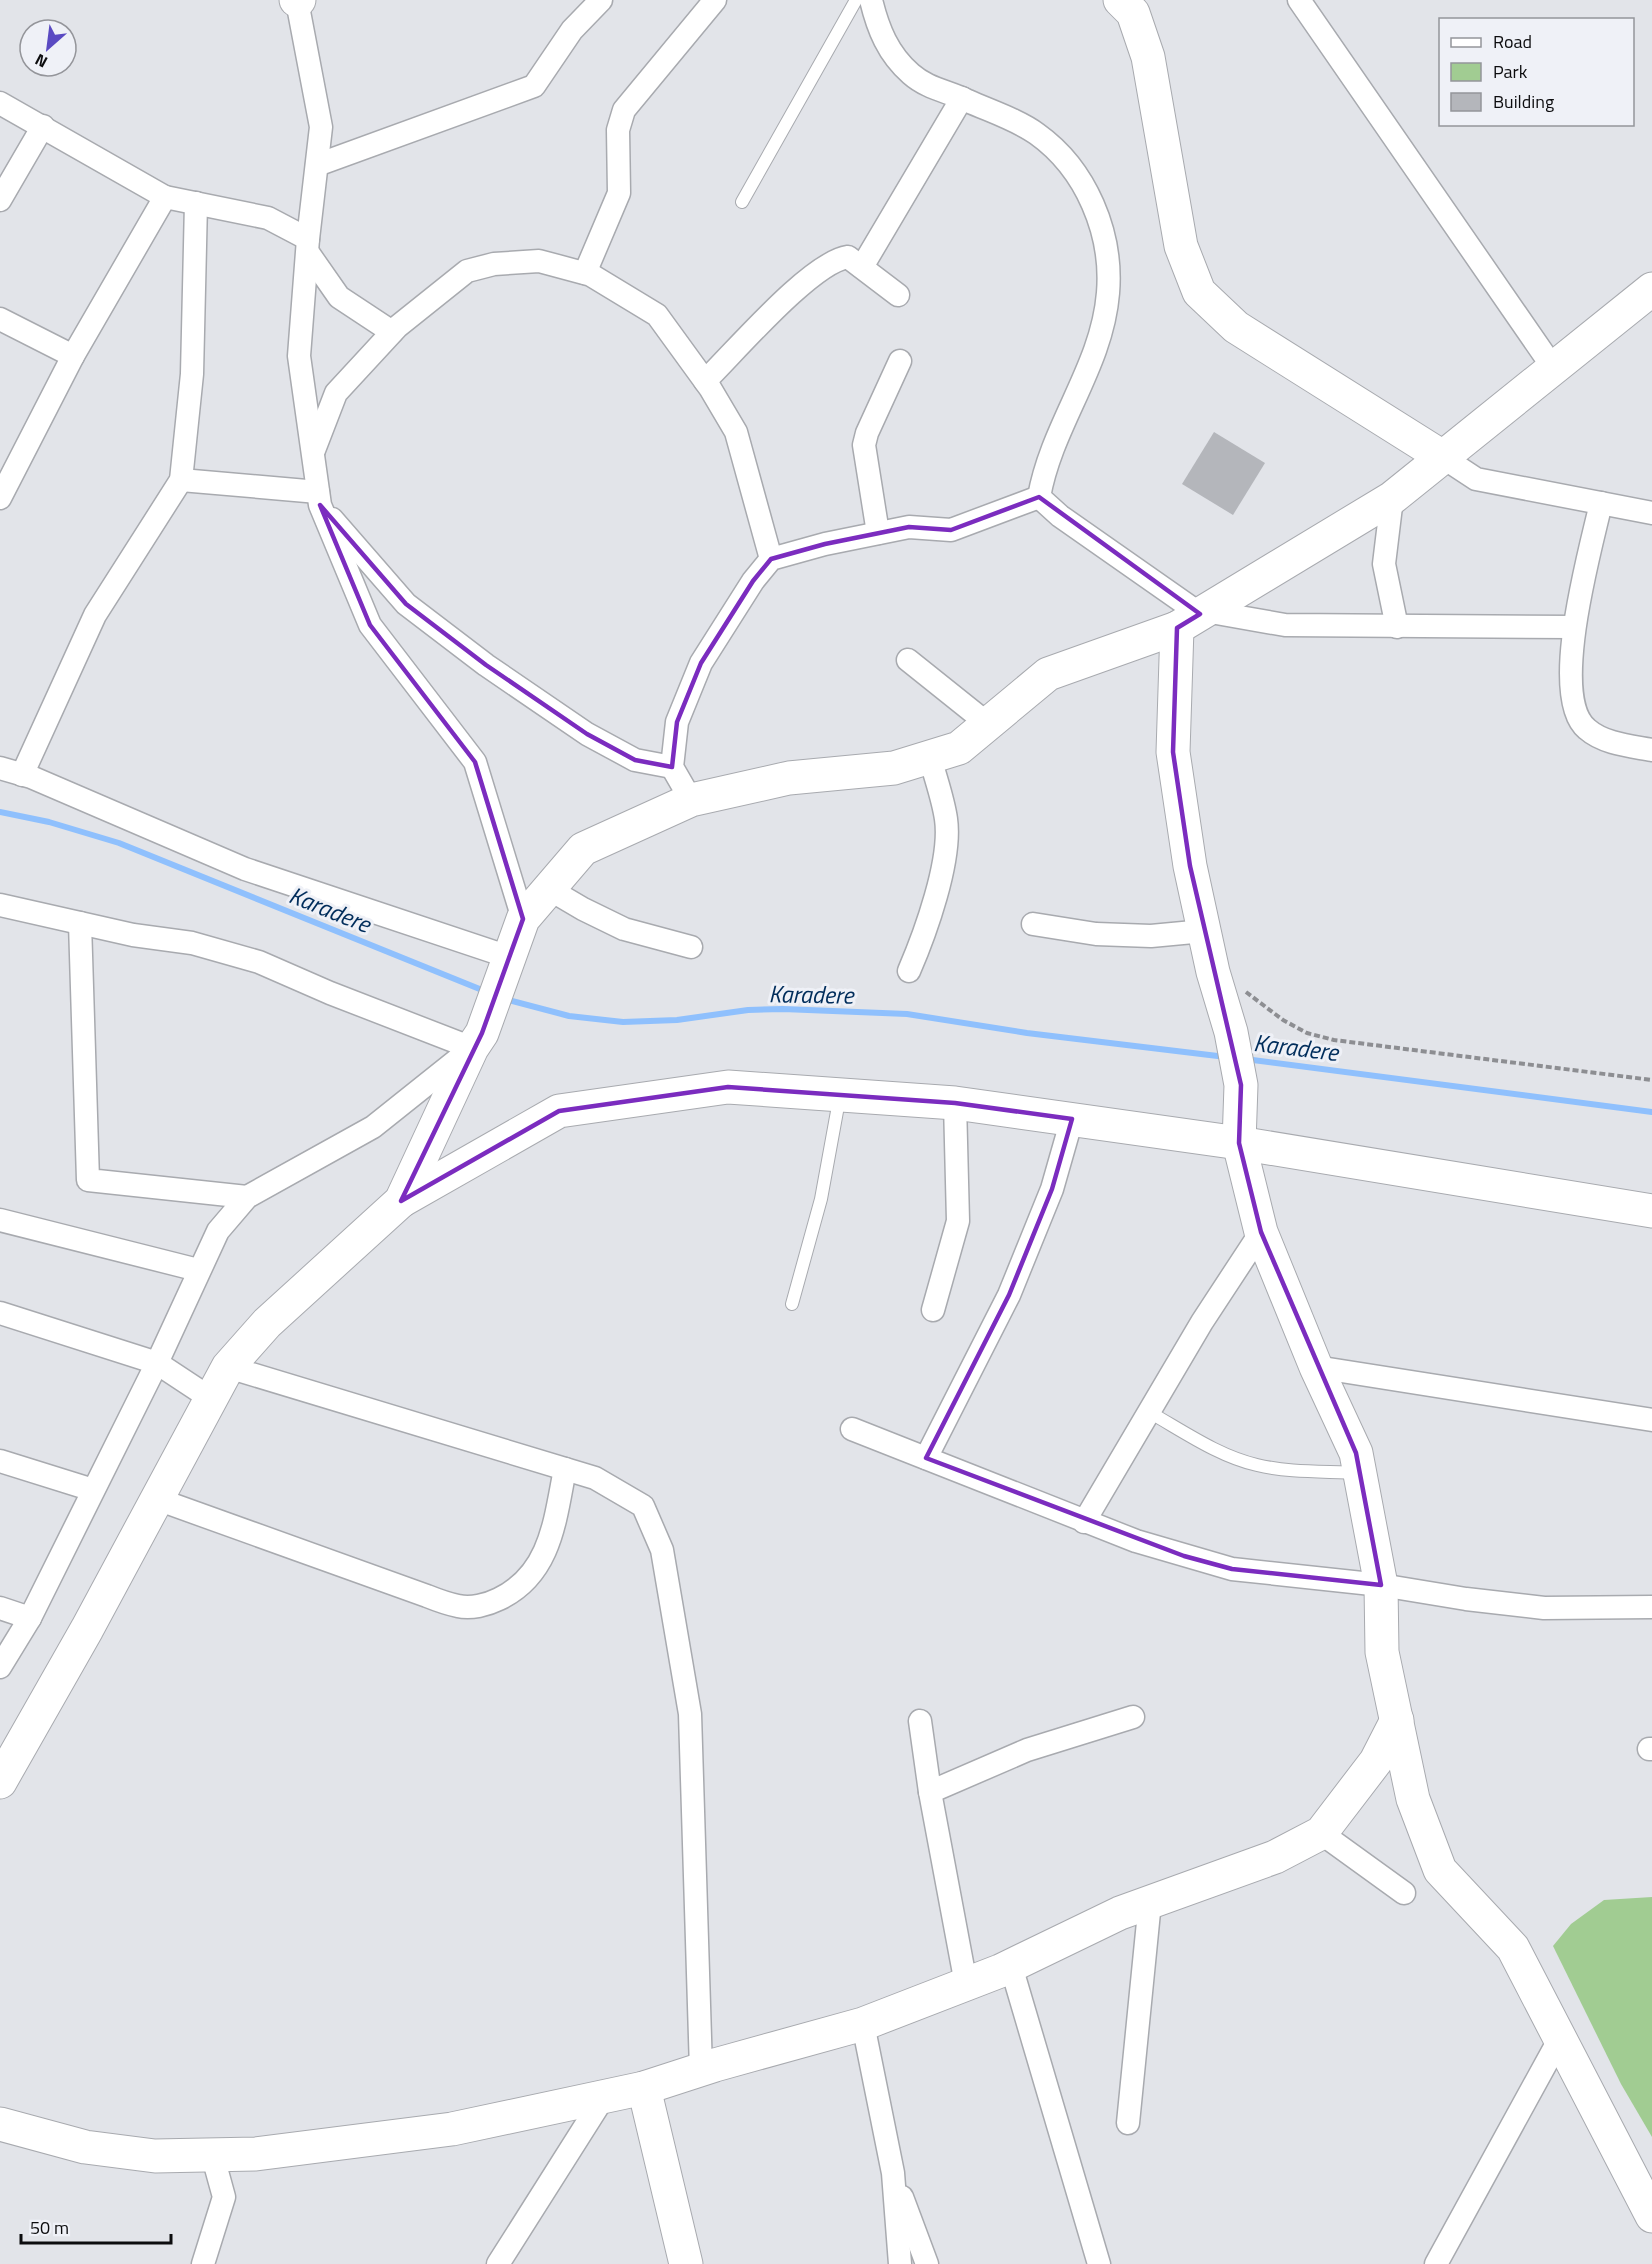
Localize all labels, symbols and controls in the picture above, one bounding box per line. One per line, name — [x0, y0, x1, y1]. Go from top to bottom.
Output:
north arrow — [18, 18, 78, 78]
legend — [1439, 18, 1634, 126]
text: Road — [1493, 28, 1532, 55]
text: N — [30, 48, 51, 74]
text: Park — [1493, 58, 1528, 85]
text: Building — [1493, 88, 1554, 115]
water label: Karadere — [284, 876, 378, 942]
water label: Karadere — [768, 975, 856, 1013]
water label: Karadere — [1252, 1024, 1342, 1070]
scale bar — [21, 2207, 171, 2245]
text: 50 m — [30, 2214, 69, 2241]

